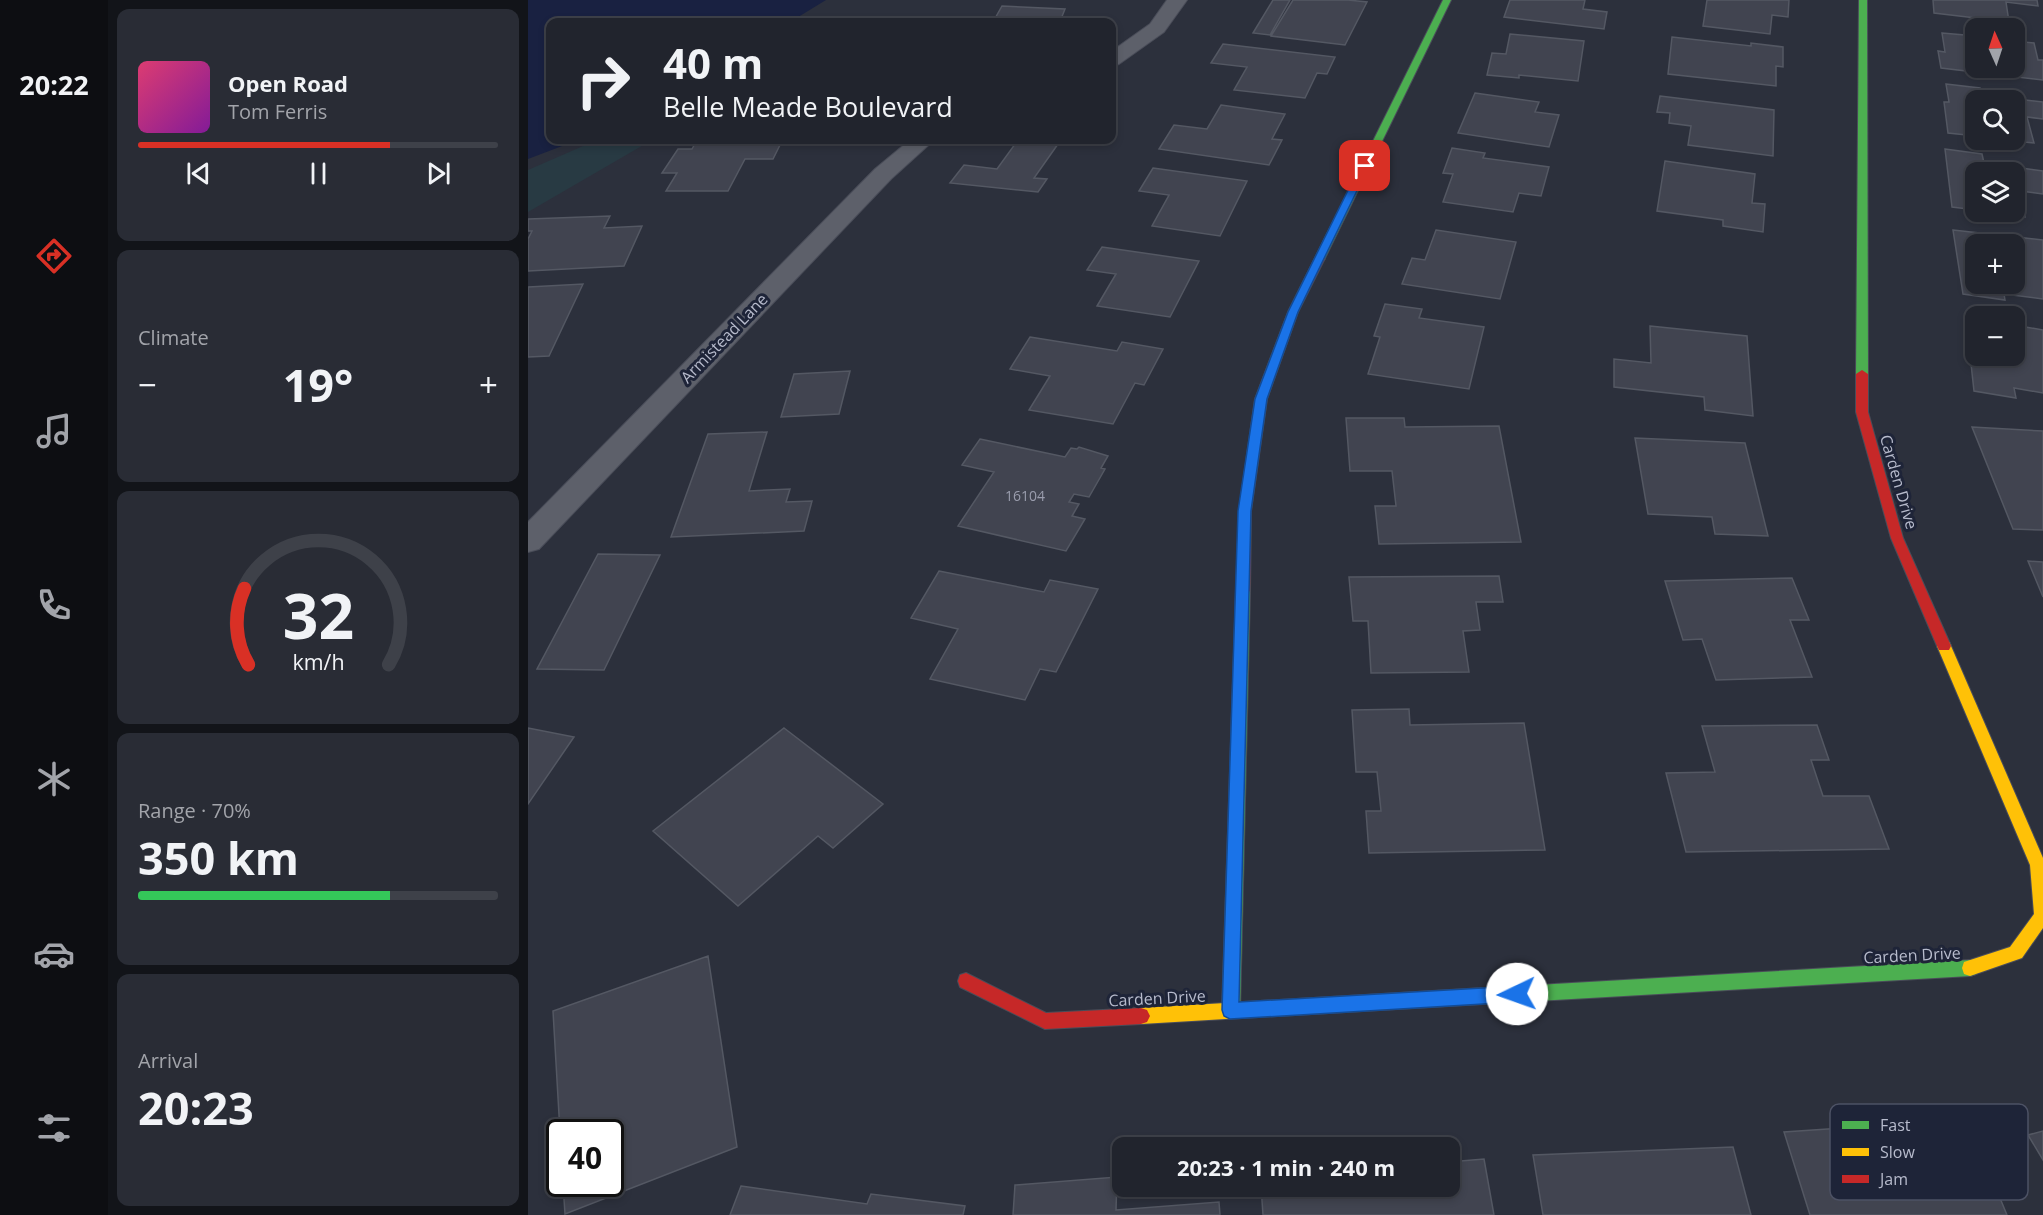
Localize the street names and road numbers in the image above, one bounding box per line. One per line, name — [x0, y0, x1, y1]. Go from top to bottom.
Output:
street label: Armistead Lane — [676, 288, 772, 388]
street label: Carden Drive — [1875, 432, 1923, 532]
street label: Carden Drive — [1863, 941, 1961, 969]
street label: Carden Drive — [1108, 984, 1206, 1012]

